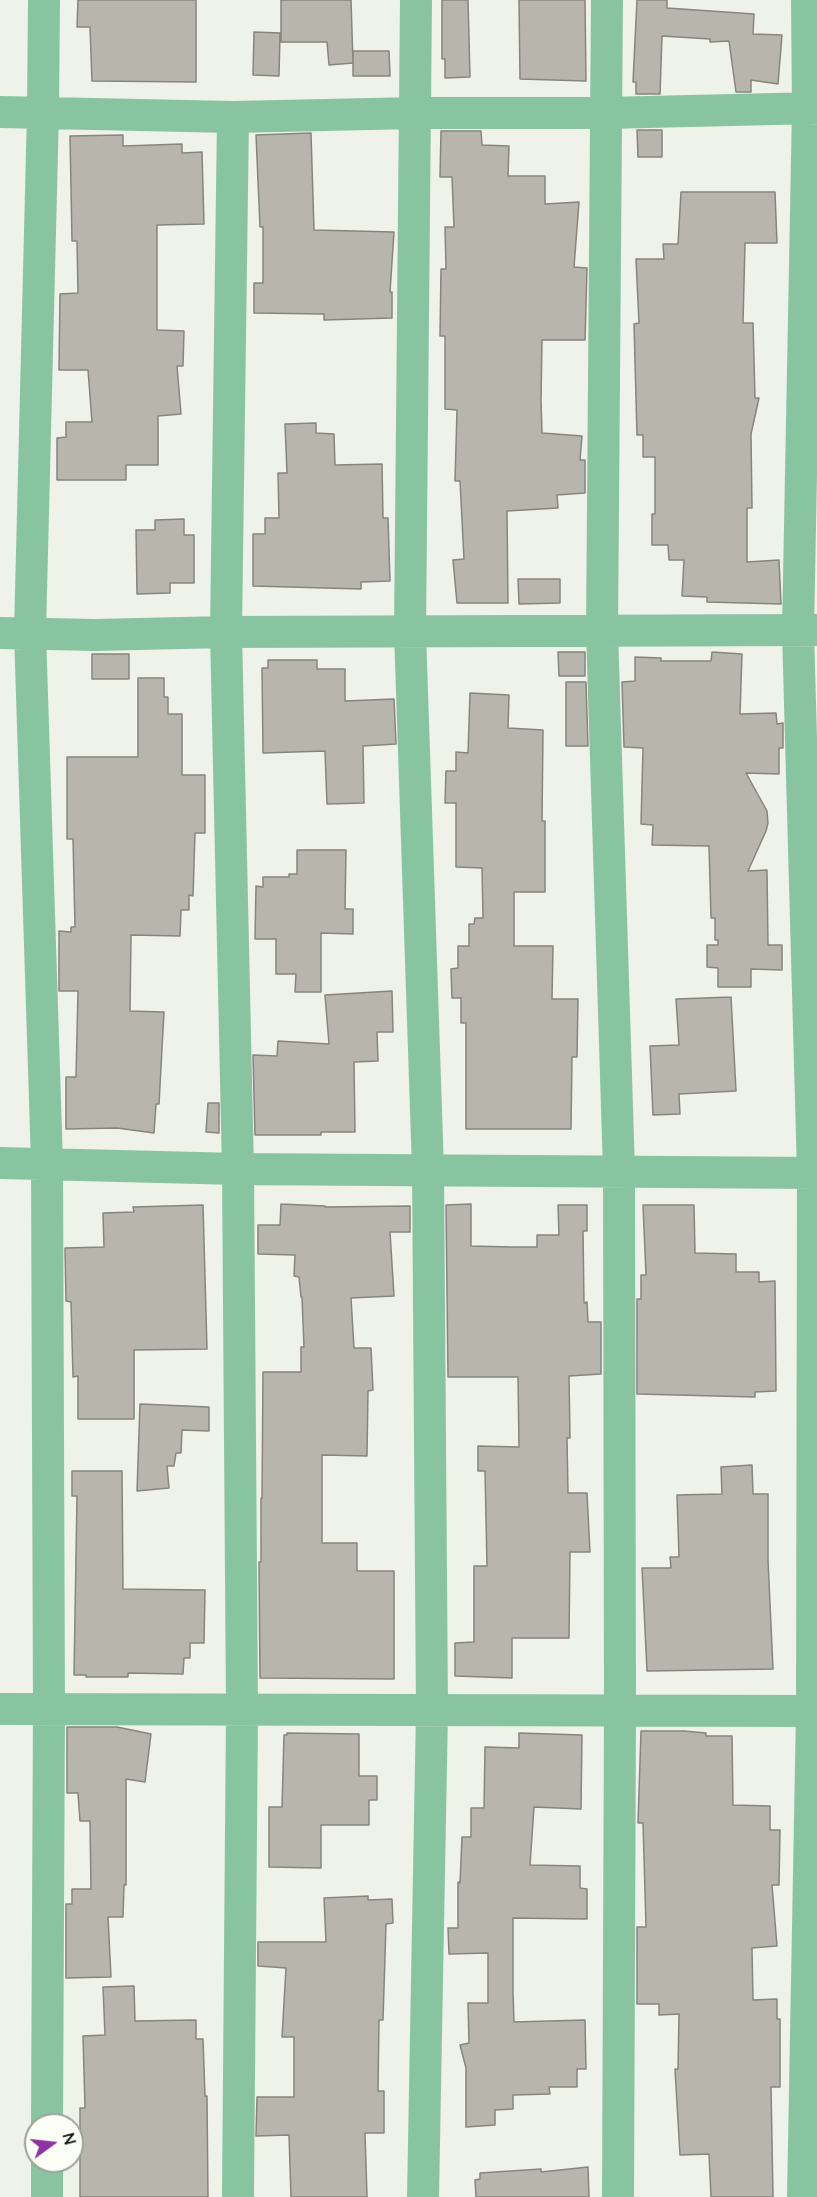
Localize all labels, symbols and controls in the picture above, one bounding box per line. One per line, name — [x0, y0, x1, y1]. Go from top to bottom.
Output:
north arrow — [24, 2113, 84, 2173]
text: N — [58, 2131, 81, 2147]

